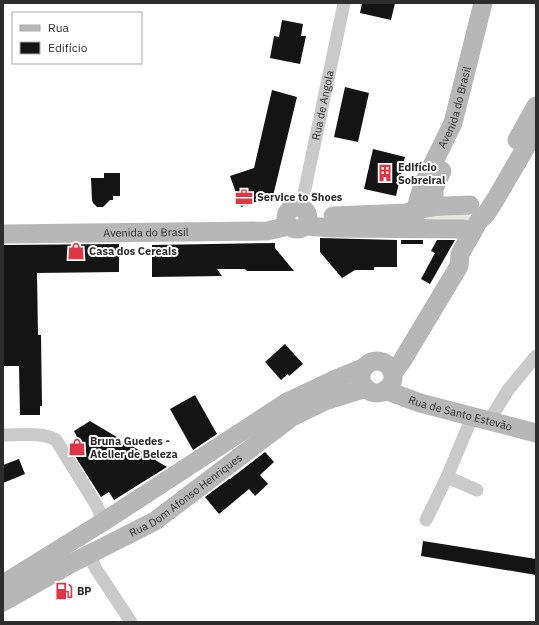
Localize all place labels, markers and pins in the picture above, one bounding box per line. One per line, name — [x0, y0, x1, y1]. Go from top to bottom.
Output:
place label: Edifício Sobreiral — [398, 160, 446, 187]
building icon: Edifício Sobreiral — [375, 163, 395, 183]
office icon: Service to Shoes — [234, 187, 254, 207]
place label: Service to Shoes — [257, 190, 343, 204]
shop icon: Casa dos Cereais — [66, 241, 86, 261]
place label: Casa dos Cereais — [89, 244, 177, 258]
place label: Bruna Guedes - Atelier de Beleza — [90, 434, 178, 461]
shop icon: Bruna Guedes - Atelier de Beleza — [67, 437, 87, 457]
fuel station icon: BP — [54, 581, 74, 601]
place label: BP — [77, 584, 92, 598]

